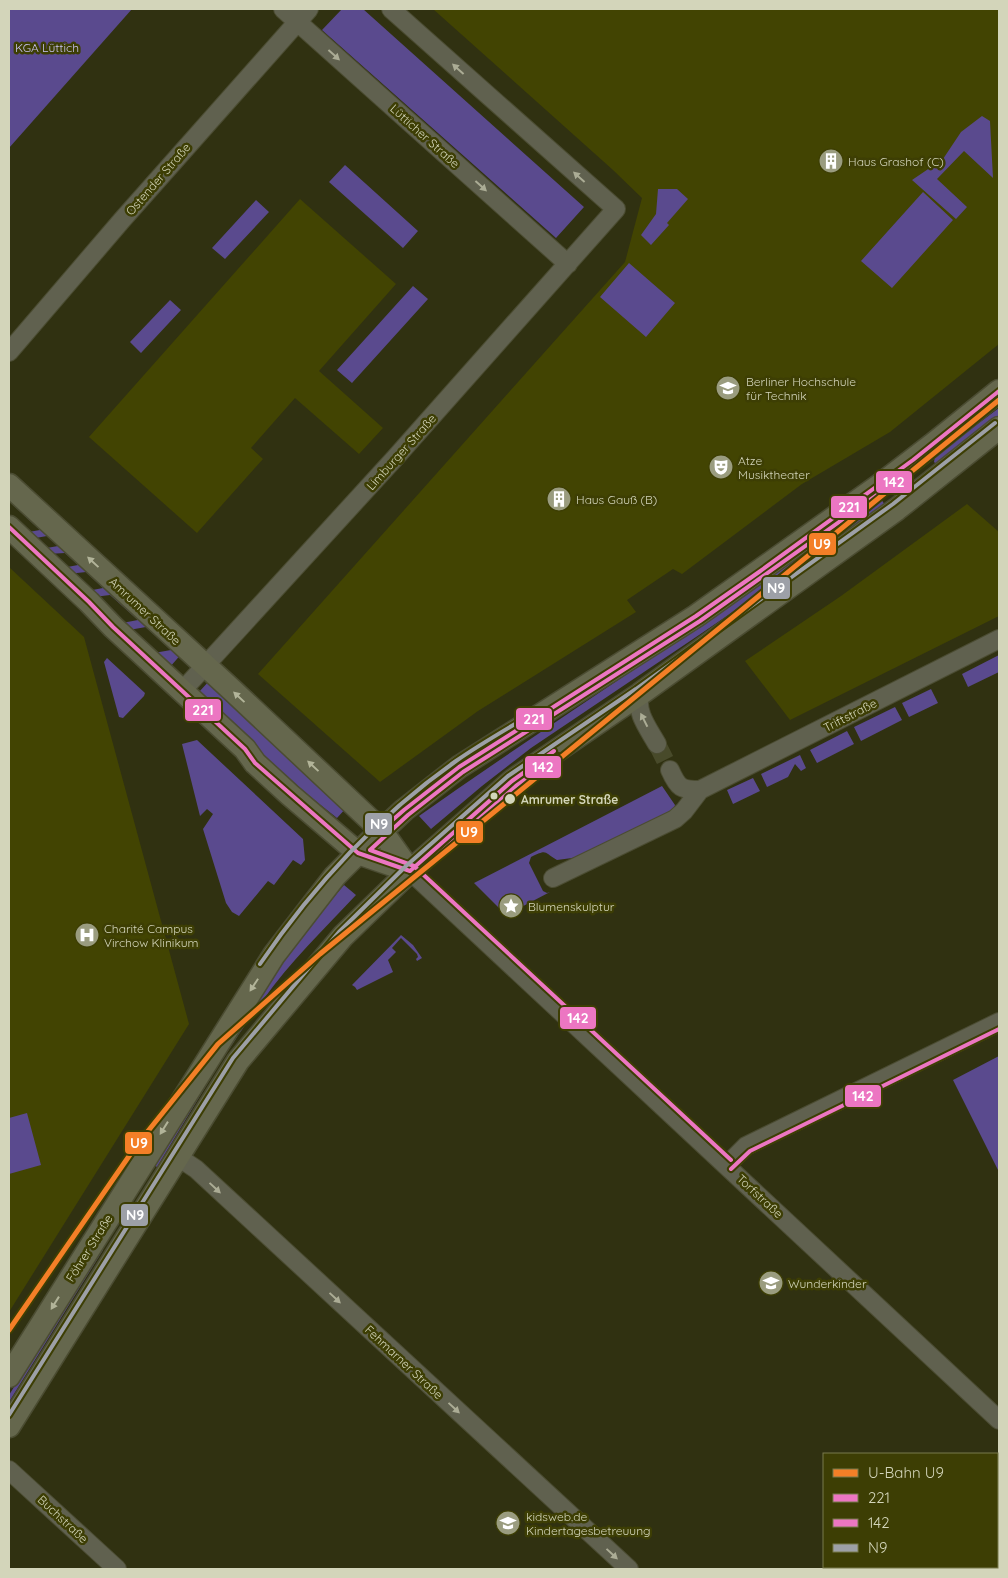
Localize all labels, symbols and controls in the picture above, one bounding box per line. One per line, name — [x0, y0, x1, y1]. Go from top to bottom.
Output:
park label: KGA Lüttich — [15, 40, 79, 55]
one-way arrow — [327, 49, 340, 60]
one-way arrow — [452, 63, 465, 74]
street label: Lütticher Straße — [387, 101, 463, 171]
street label: Ostender Straße — [122, 140, 194, 218]
building icon: Haus Grashof (C) — [818, 148, 844, 174]
place label: Haus Grashof (C) — [848, 154, 944, 169]
one-way arrow — [573, 171, 586, 182]
one-way arrow — [475, 180, 487, 192]
place label: Berliner Hochschule für Technik — [746, 374, 856, 403]
school or university icon: Berliner Hochschule für Technik — [715, 375, 741, 401]
street label: Limburger Straße — [363, 411, 439, 493]
place label: Atze Musiktheater — [738, 453, 810, 482]
theatre icon: Atze Musiktheater — [708, 454, 734, 480]
line badge: 142 — [875, 470, 913, 494]
text: 142 — [883, 473, 905, 491]
building icon: Haus Gauß (B) — [546, 486, 572, 512]
place label: Haus Gauß (B) — [576, 492, 657, 507]
line badge: 221 — [830, 495, 868, 519]
text: 221 — [838, 498, 860, 516]
line badge: U9 — [808, 532, 837, 556]
text: U9 — [813, 535, 831, 553]
one-way arrow — [87, 556, 99, 568]
street label: Amrumer Straße — [106, 574, 184, 648]
line badge: N9 — [762, 576, 791, 600]
text: N9 — [767, 579, 785, 597]
one-way arrow — [234, 691, 246, 703]
street label: Triftstraße — [821, 695, 879, 735]
line badge: 221 — [184, 698, 222, 722]
text: 221 — [192, 701, 214, 719]
line badge: 221 — [515, 707, 553, 731]
text: 221 — [523, 710, 545, 728]
one-way arrow — [640, 712, 648, 727]
line badge: 142 — [524, 755, 562, 779]
text: 142 — [532, 758, 554, 776]
one-way arrow — [308, 760, 320, 772]
unlabelled marker — [489, 791, 499, 801]
marker: Amrumer Straße — [503, 792, 517, 806]
place label: Amrumer Straße — [521, 792, 618, 807]
line badge: N9 — [364, 812, 393, 836]
text: N9 — [370, 815, 388, 833]
line badge: U9 — [455, 820, 484, 844]
text: U9 — [460, 823, 478, 841]
place icon: Blumenskulptur — [498, 893, 524, 919]
place label: Blumenskulptur — [528, 899, 615, 914]
place label: Charité Campus Virchow Klinikum — [104, 921, 199, 950]
hospital icon: Charité Campus Virchow Klinikum — [74, 922, 100, 948]
one-way arrow — [249, 979, 259, 992]
line badge: 142 — [559, 1006, 597, 1030]
text: 142 — [567, 1009, 589, 1027]
line badge: 142 — [844, 1084, 882, 1108]
text: 142 — [852, 1087, 874, 1105]
one-way arrow — [159, 1121, 169, 1134]
line badge: U9 — [124, 1131, 153, 1155]
text: U9 — [130, 1134, 148, 1152]
street label: Torfstraße — [734, 1171, 786, 1221]
one-way arrow — [209, 1182, 221, 1194]
line badge: N9 — [120, 1203, 149, 1227]
text: N9 — [126, 1206, 144, 1224]
street label: Föhrer Straße — [62, 1211, 116, 1284]
school or university icon: Wunderkinder — [758, 1270, 784, 1296]
place label: Wunderkinder — [788, 1276, 867, 1291]
one-way arrow — [328, 1292, 340, 1304]
one-way arrow — [50, 1296, 59, 1310]
street label: Fehmarner Straße — [362, 1322, 446, 1402]
one-way arrow — [448, 1402, 460, 1414]
legend — [823, 1453, 998, 1568]
text: U-Bahn U9 — [868, 1463, 944, 1482]
text: 221 — [868, 1488, 890, 1507]
street label: Buchstraße — [35, 1492, 91, 1546]
place label: kidsweb.de Kindertagesbetreuung — [526, 1509, 651, 1538]
school or university icon: kidsweb.de Kindertagesbetreuung — [495, 1510, 521, 1536]
text: 142 — [868, 1513, 890, 1532]
text: N9 — [868, 1538, 887, 1557]
one-way arrow — [606, 1548, 618, 1560]

